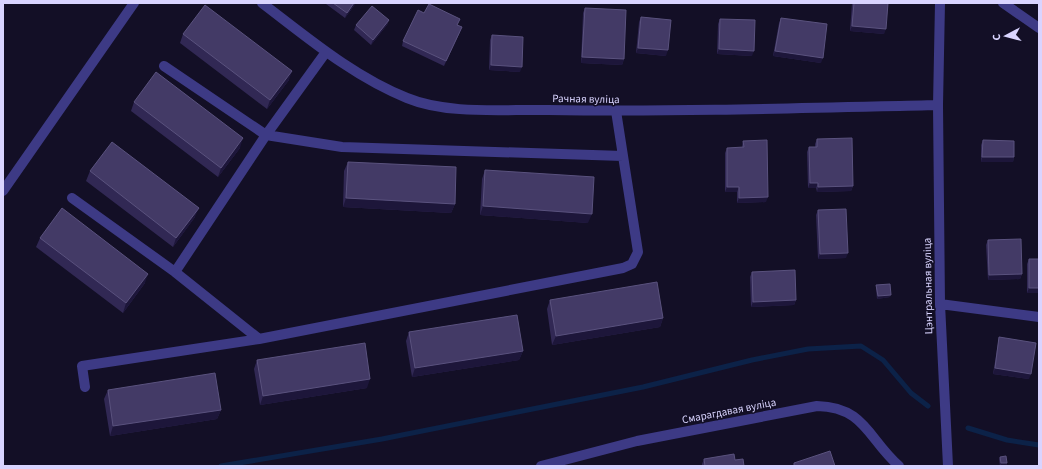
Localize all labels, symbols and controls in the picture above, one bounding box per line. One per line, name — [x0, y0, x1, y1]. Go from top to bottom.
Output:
north arrow — [986, 16, 1026, 56]
text: С — [989, 32, 1004, 41]
street label: Рачная вуліца — [552, 91, 620, 107]
street label: Цэнтральная вуліца — [920, 238, 936, 334]
street label: Смарагдавая вуліца — [681, 395, 777, 427]

